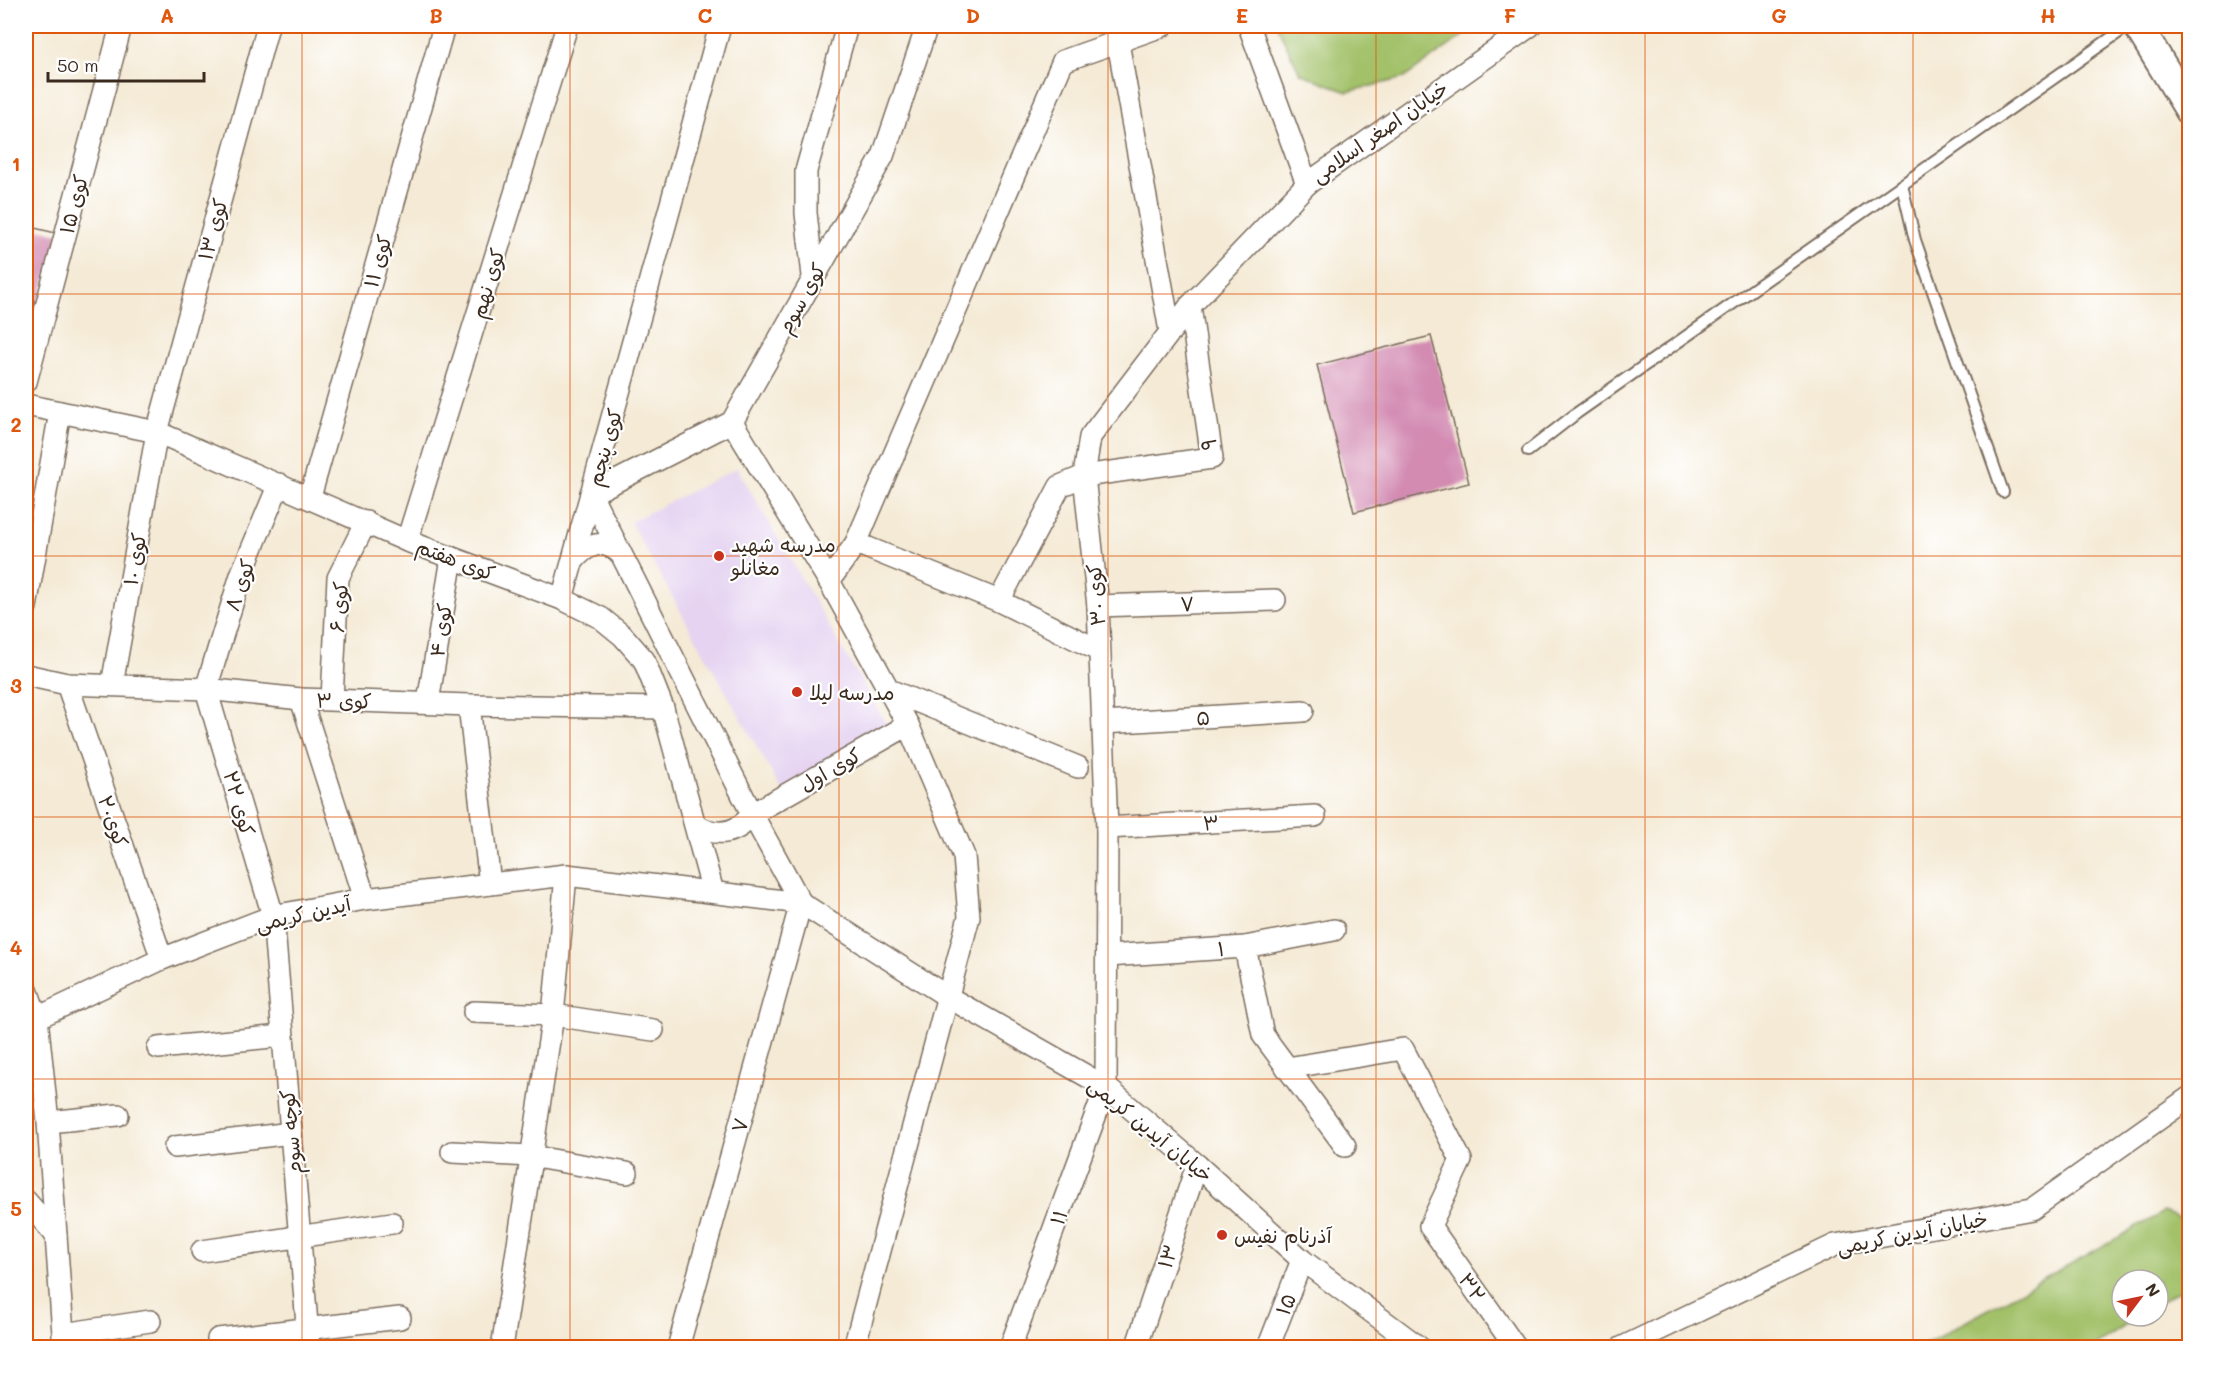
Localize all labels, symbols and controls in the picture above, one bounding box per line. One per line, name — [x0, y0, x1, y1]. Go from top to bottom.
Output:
text: A — [160, 2, 174, 28]
text: B — [429, 2, 443, 28]
text: C — [698, 2, 713, 28]
text: D — [966, 2, 980, 28]
text: E — [1236, 2, 1248, 28]
text: F — [1504, 2, 1517, 28]
text: G — [1771, 2, 1787, 28]
text: H — [2040, 2, 2056, 28]
scale bar — [48, 45, 204, 83]
text: 50 m — [57, 53, 99, 77]
street label: خیابان اصغر اسلامی — [1305, 74, 1453, 189]
text: 1 — [12, 150, 20, 176]
street label: کوی ۱۵ — [53, 172, 93, 236]
street label: کوی ۱۳ — [191, 195, 233, 263]
street label: کوی ۱۱ — [357, 232, 397, 290]
street label: کوی نهم — [464, 245, 513, 322]
street label: کوی سوم — [771, 258, 835, 340]
street label: کوی پنجم — [581, 405, 630, 490]
text: 2 — [10, 411, 22, 437]
street label: ۹ — [1195, 437, 1221, 451]
street label: کوی ۱۰ — [117, 531, 151, 587]
place label: مدرسه شهید مغانلو — [730, 531, 836, 582]
street label: کوی هفتم — [412, 532, 499, 589]
marker: مدرسه شهید مغانلو — [712, 549, 726, 563]
street label: کوی ۸ — [218, 556, 260, 614]
street label: کوی ۳۰ — [1080, 563, 1110, 627]
street label: کوی ۶ — [323, 580, 353, 634]
street label: ۷ — [1179, 590, 1195, 616]
street label: کوی ۴ — [423, 601, 457, 659]
text: 3 — [10, 672, 22, 698]
place label: مدرسه لیلا — [809, 679, 895, 705]
marker: مدرسه لیلا — [790, 685, 804, 699]
street label: کوی ۳ — [316, 687, 372, 713]
street label: ۵ — [1195, 704, 1211, 730]
street label: کوی اول — [795, 741, 865, 797]
street label: کوی ۲۲ — [218, 768, 262, 838]
street label: کوی۲۰ — [93, 792, 135, 850]
street label: ۳ — [1202, 809, 1220, 835]
street label: آیدین کریمی — [253, 889, 355, 938]
text: 4 — [10, 934, 23, 960]
street label: ۱ — [1216, 935, 1226, 961]
street label: خیابان آیدین کریمی — [1083, 1071, 1219, 1188]
street label: کوچه سوم — [273, 1088, 311, 1176]
street label: ۷ — [725, 1115, 753, 1135]
text: 5 — [10, 1195, 22, 1221]
street label: خیابان آیدین کریمی — [1834, 1205, 1990, 1260]
street label: ۱۱ — [1043, 1206, 1073, 1228]
place label: آذرنام نفیس — [1234, 1222, 1333, 1251]
marker: آذرنام نفیس — [1215, 1228, 1229, 1242]
street label: ۱۳ — [1151, 1241, 1183, 1271]
street label: ۳۲ — [1454, 1267, 1492, 1307]
north arrow — [2110, 1268, 2170, 1328]
text: N — [2141, 1279, 2165, 1301]
street label: ۱۵ — [1269, 1289, 1301, 1319]

